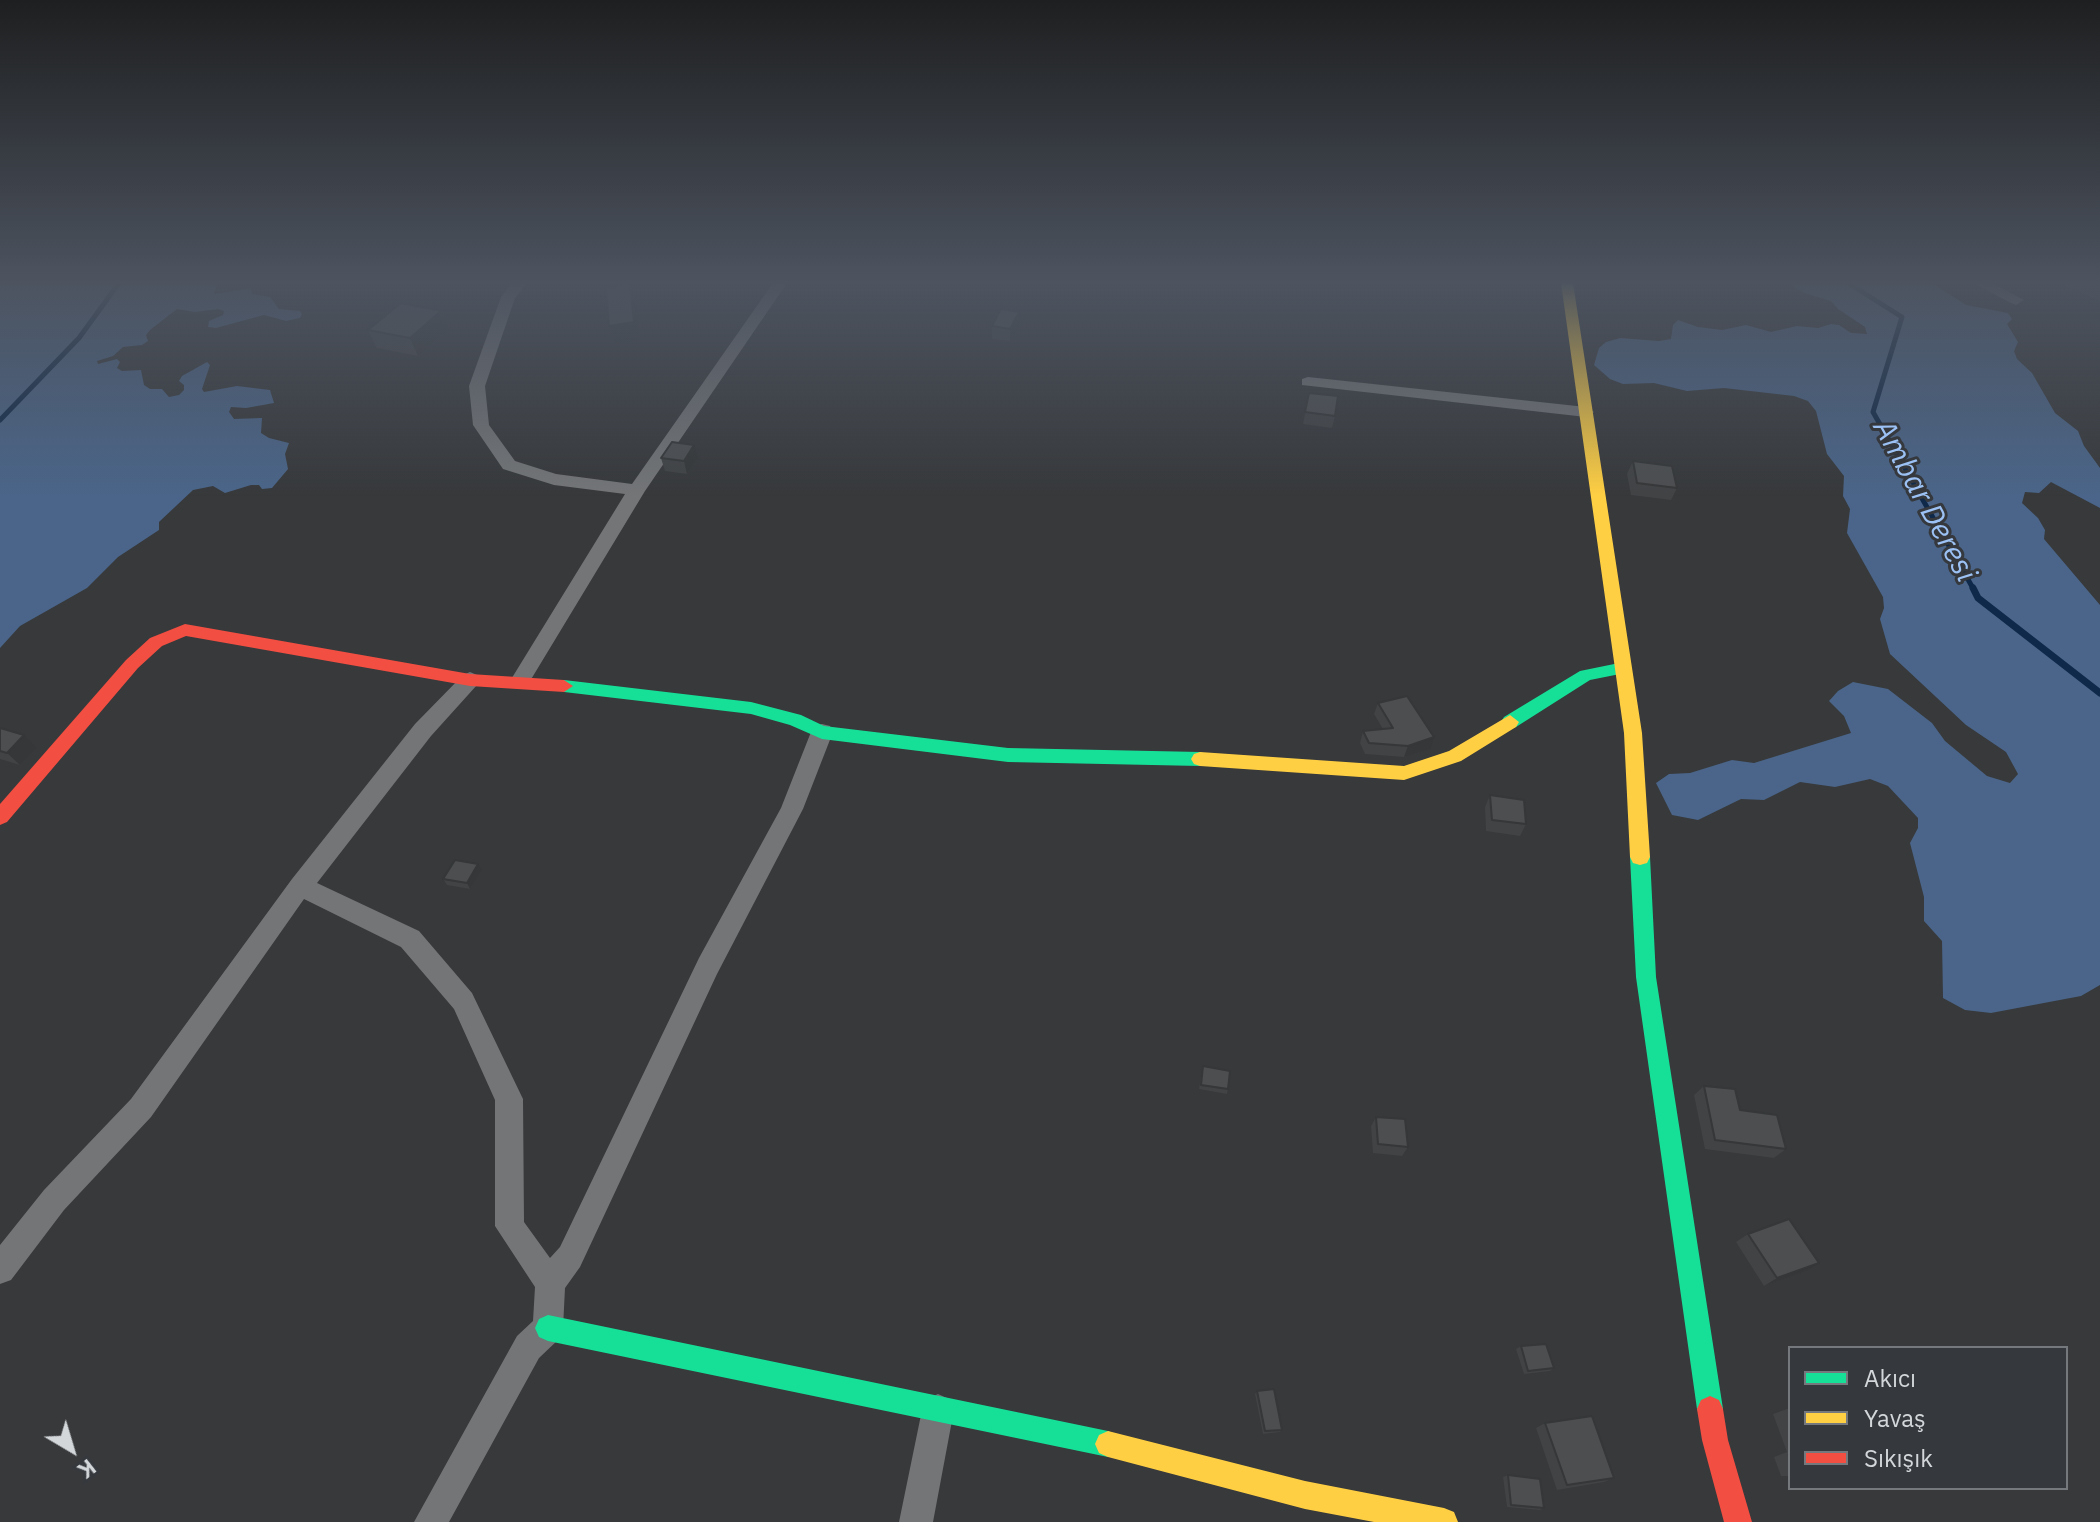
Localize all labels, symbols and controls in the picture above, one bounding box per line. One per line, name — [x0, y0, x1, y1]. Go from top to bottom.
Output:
water label: Ambar Deresi — [1865, 414, 1983, 588]
legend — [1788, 1346, 2068, 1490]
text: Akıcı — [1864, 1362, 1916, 1394]
text: Yavaş — [1864, 1402, 1926, 1434]
north arrow — [32, 1410, 112, 1490]
text: Sıkışık — [1864, 1442, 1933, 1474]
text: K — [72, 1453, 102, 1485]

